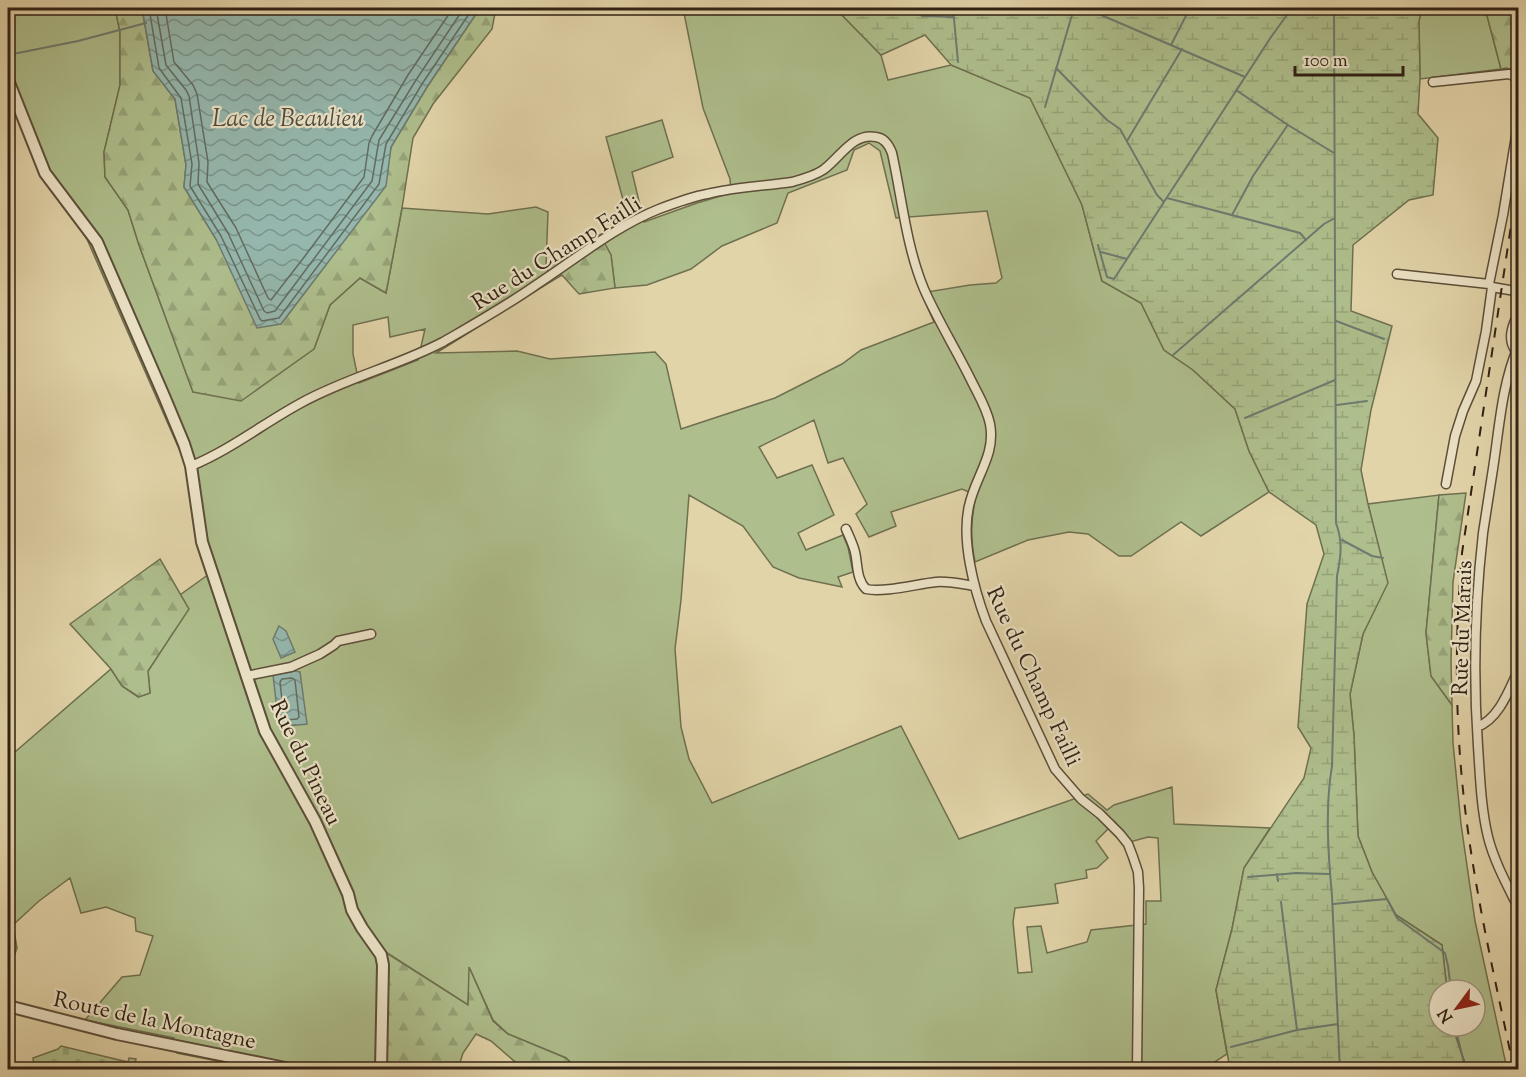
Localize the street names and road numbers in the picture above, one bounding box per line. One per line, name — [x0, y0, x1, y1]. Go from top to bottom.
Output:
street label: Rue du Champ Failli — [467, 189, 649, 320]
street label: Rue du Marais — [1446, 560, 1482, 696]
street label: Rue du Champ Failli — [977, 582, 1088, 772]
street label: Rue du Pineau — [260, 695, 349, 832]
street label: Route de la Montagne — [50, 985, 259, 1059]

